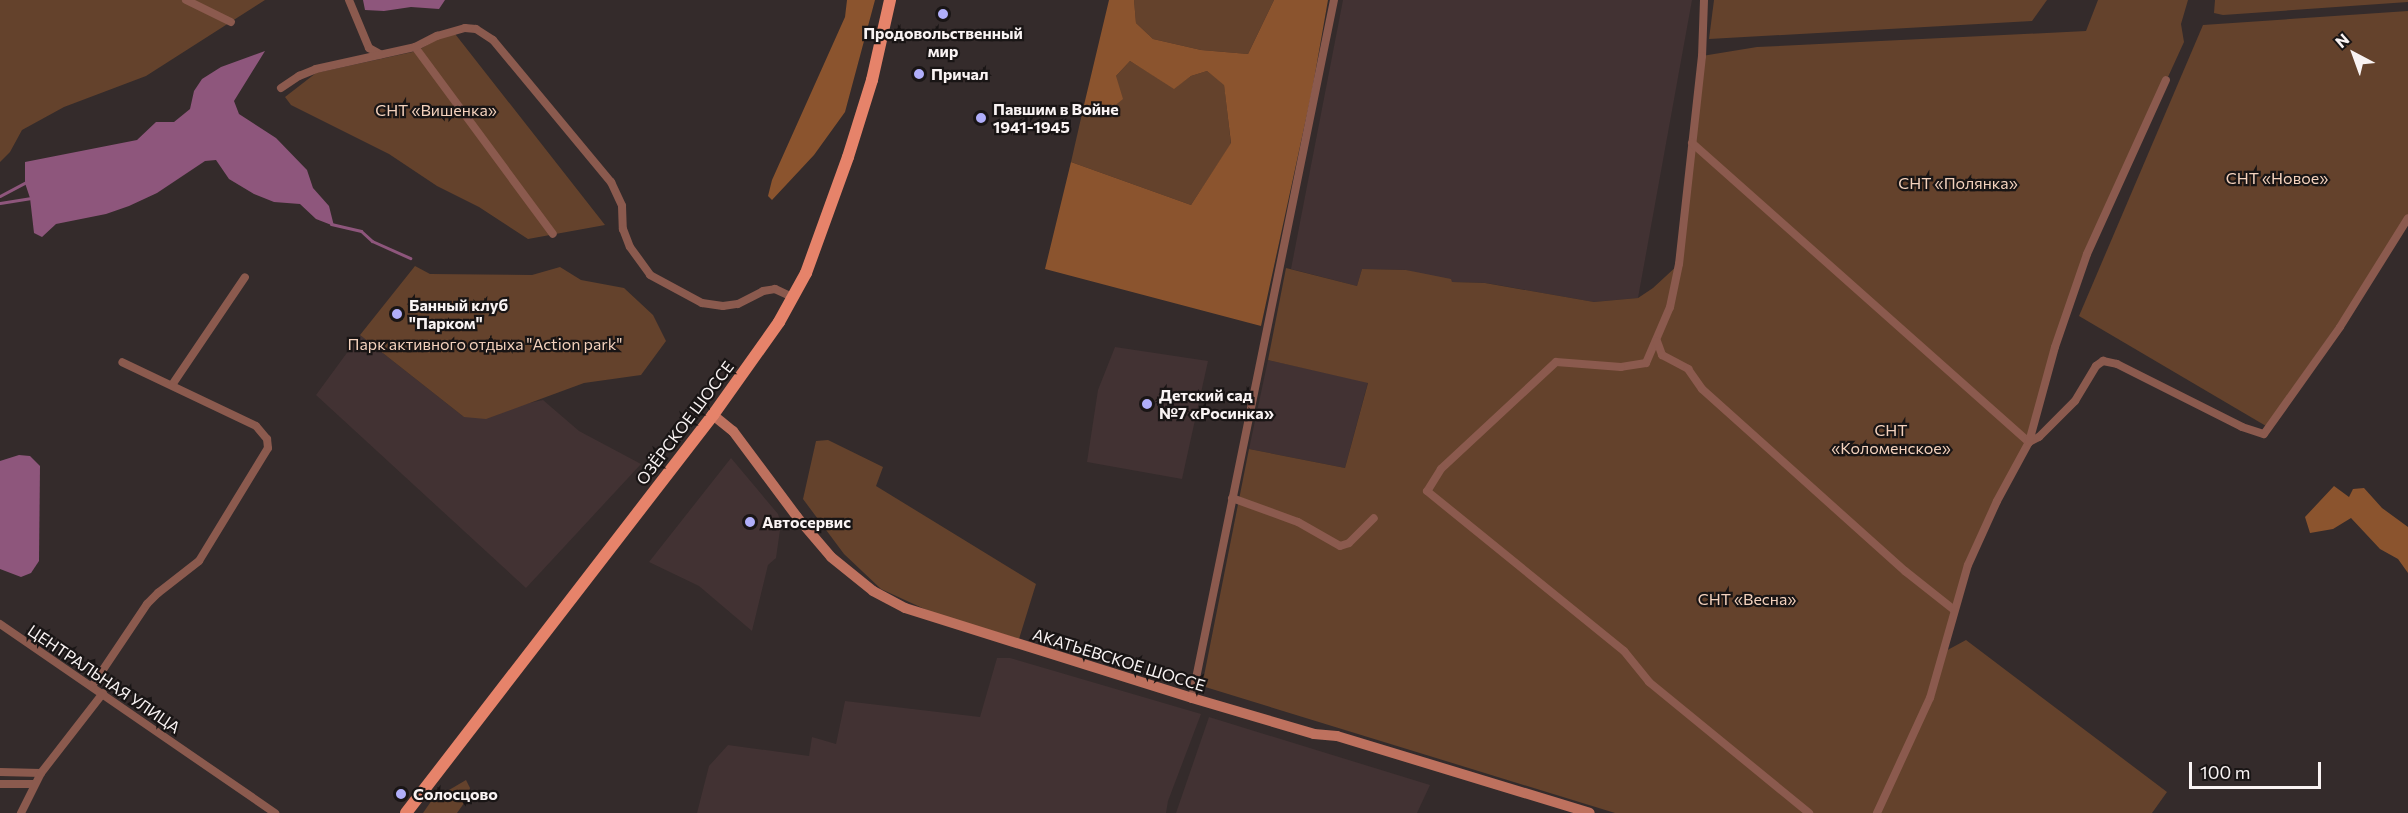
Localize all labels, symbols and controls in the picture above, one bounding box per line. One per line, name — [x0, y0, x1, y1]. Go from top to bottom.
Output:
marker: Продовольственный мир — [936, 7, 950, 21]
place label: Продовольственный мир — [863, 23, 1023, 61]
north arrow — [2324, 24, 2384, 84]
text: N — [2331, 29, 2353, 51]
place label: Причал — [931, 64, 988, 84]
marker: Причал — [912, 67, 926, 81]
place label: Павшим в Войне 1941-1945 — [993, 99, 1119, 137]
park label: СНТ «Вишенка» — [375, 100, 497, 120]
marker: Павшим в Войне 1941-1945 — [974, 111, 988, 125]
park label: СНТ «Новое» — [2226, 168, 2328, 188]
park label: СНТ «Полянка» — [1898, 173, 2018, 193]
place label: Банный клуб "Парком" — [409, 295, 508, 333]
marker: Банный клуб "Парком" — [390, 307, 404, 321]
park label: Парк активного отдыха "Action park" — [348, 334, 622, 354]
street label: ОЗЁРСКОЕ ШОССЕ — [632, 357, 738, 489]
place label: Детский сад №7 «Росинка» — [1159, 385, 1274, 423]
marker: Детский сад №7 «Росинка» — [1140, 397, 1154, 411]
park label: СНТ «Коломенское» — [1831, 420, 1951, 458]
place label: Автосервис — [762, 512, 851, 532]
marker: Автосервис — [743, 515, 757, 529]
park label: СНТ «Весна» — [1698, 589, 1796, 609]
street label: ЦЕНТРАЛЬНАЯ УЛИЦА — [24, 621, 184, 737]
street label: АКАТЬЕВСКОЕ ШОССЕ — [1030, 625, 1208, 695]
scale bar — [2192, 750, 2324, 788]
text: 100 m — [2200, 761, 2250, 783]
place label: Солосцово — [413, 784, 498, 804]
marker: Солосцово — [394, 787, 408, 801]

